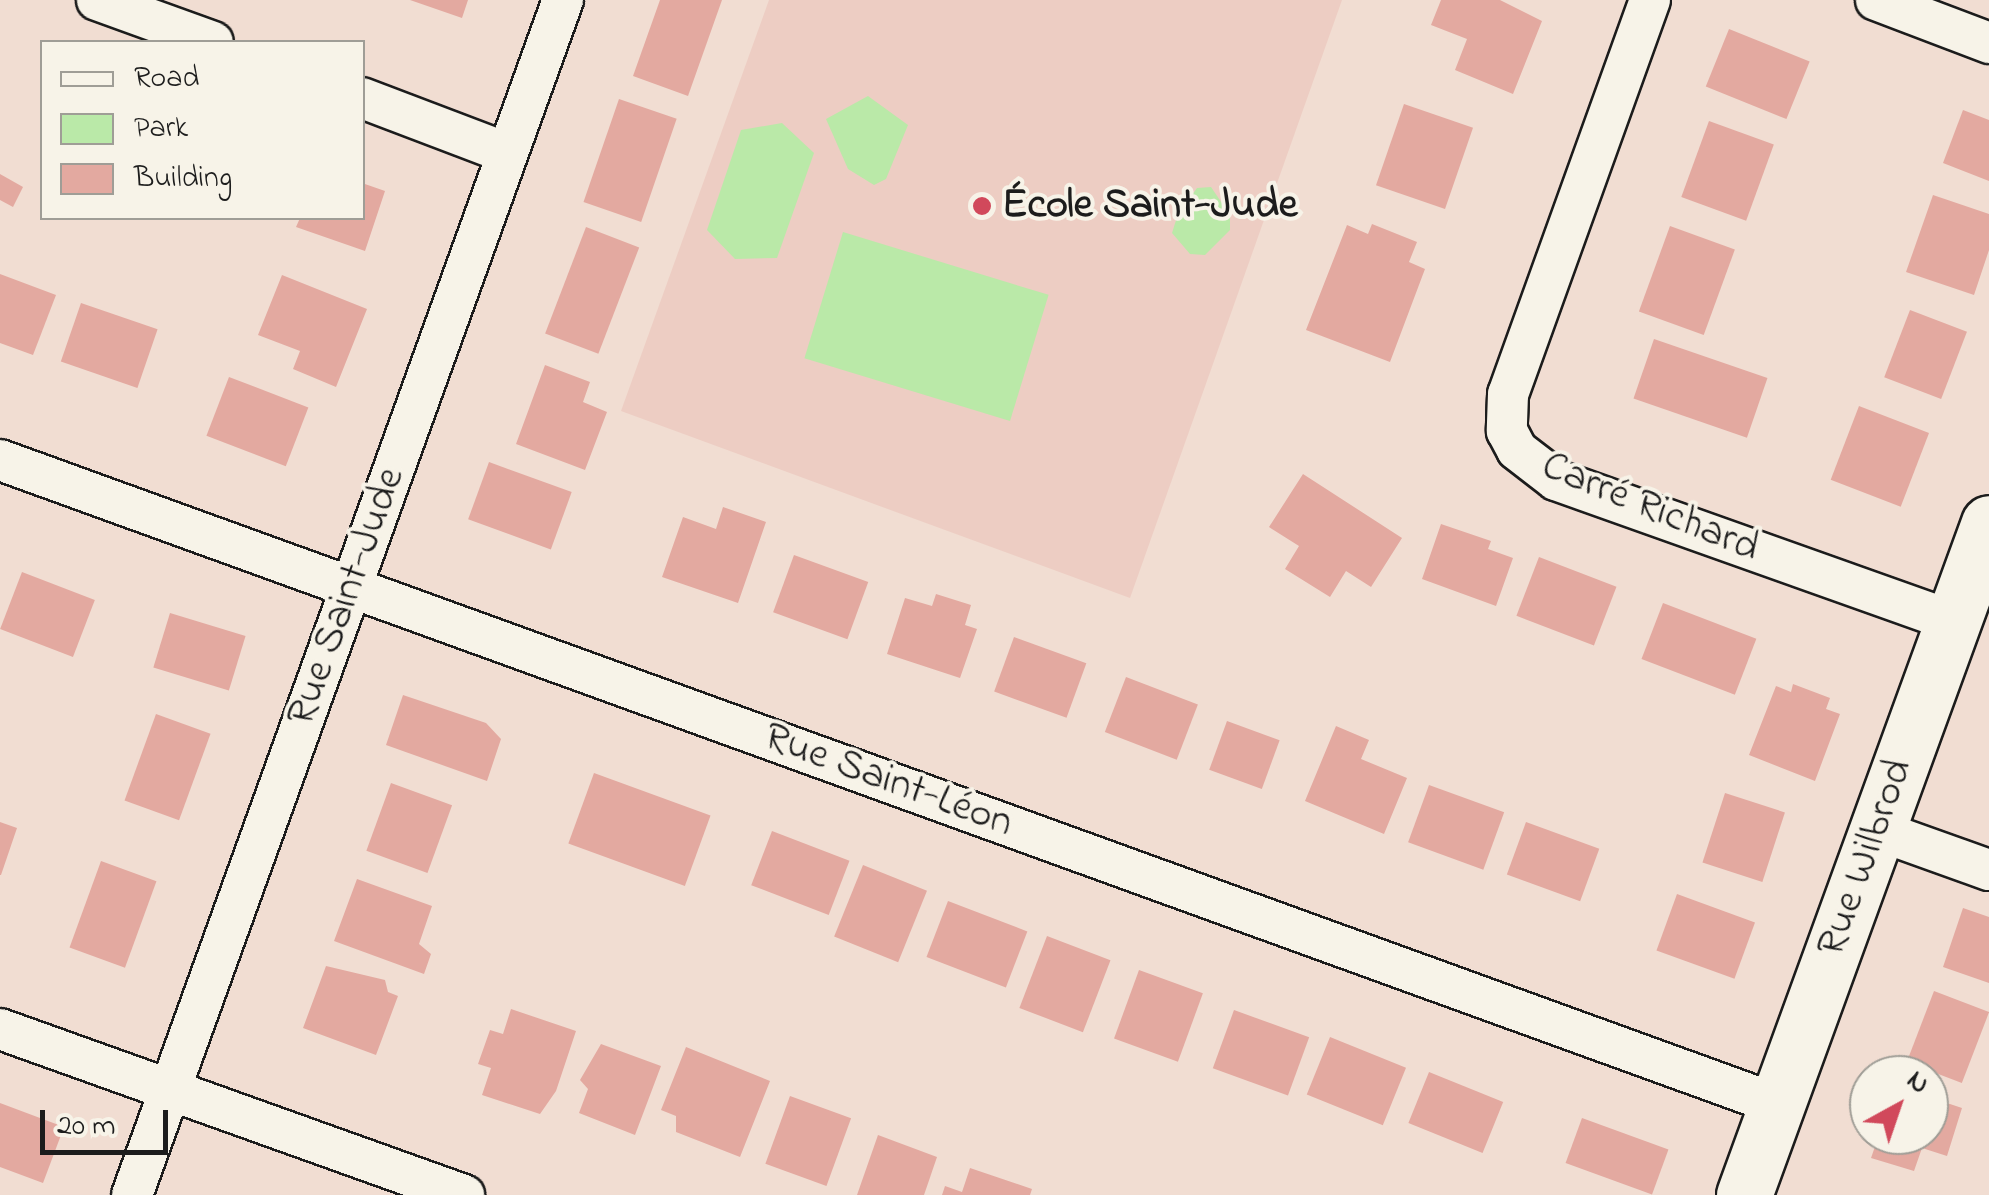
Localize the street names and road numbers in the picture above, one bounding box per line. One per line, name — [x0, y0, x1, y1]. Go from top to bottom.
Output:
street label: Carré Richard — [1534, 442, 1766, 574]
street label: Rue Saint-Jude — [277, 461, 417, 733]
street label: Rue Saint-Léon — [757, 713, 1019, 849]
street label: Rue Wilbrod — [1807, 752, 1925, 964]

